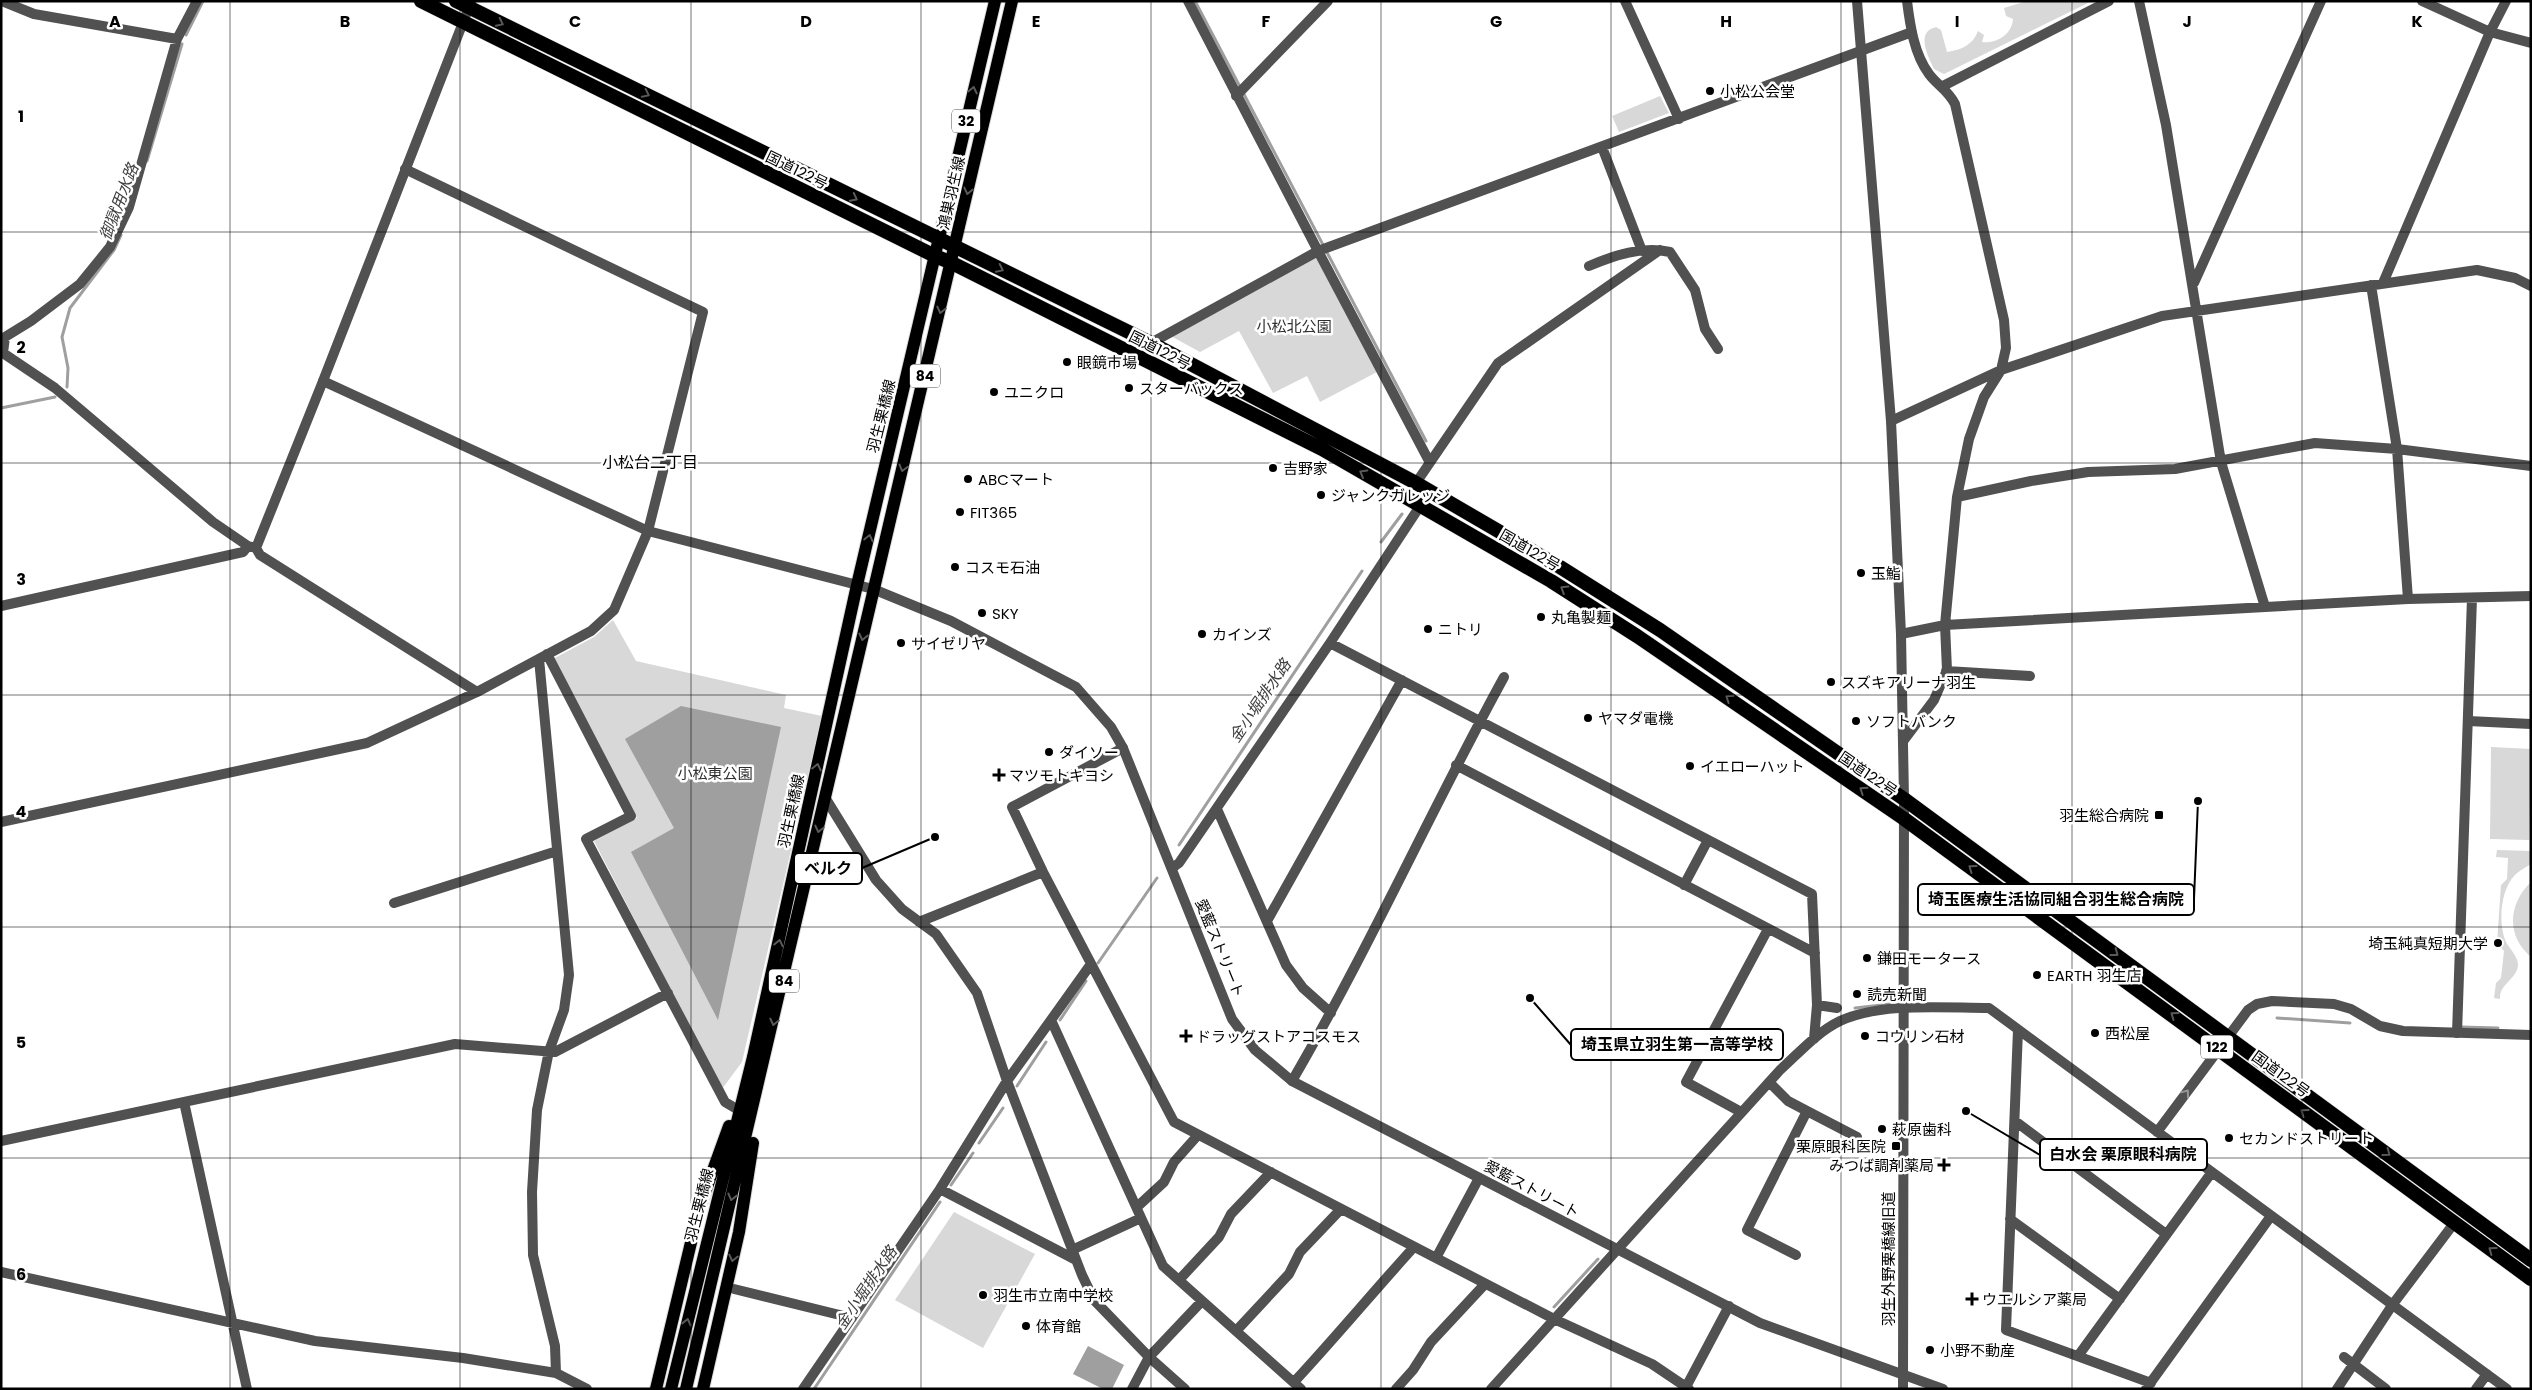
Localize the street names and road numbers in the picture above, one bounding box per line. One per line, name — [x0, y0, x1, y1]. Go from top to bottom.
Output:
road number: 32 — [952, 110, 980, 132]
street label: 国道122号 — [762, 146, 832, 194]
street label: 鴻巣羽生線 — [932, 154, 970, 232]
street label: 国道122号 — [1125, 325, 1195, 375]
road number: 84 — [910, 364, 940, 388]
street label: 羽生栗橋線 — [862, 377, 900, 455]
street label: 国道122号 — [1496, 524, 1564, 576]
street label: 国道122号 — [1834, 747, 1902, 801]
street label: 羽生栗橋線 — [773, 772, 809, 850]
street label: 愛藍ストリート — [1191, 895, 1249, 1001]
road number: 84 — [769, 969, 799, 992]
road number: 122 — [2201, 1036, 2233, 1058]
street label: 国道122号 — [2248, 1046, 2314, 1102]
street label: 愛藍ストリート — [1481, 1155, 1583, 1223]
street label: 羽生栗橋線 — [680, 1166, 718, 1244]
street label: 羽生外野栗橋線旧道 — [1878, 1191, 1899, 1327]

